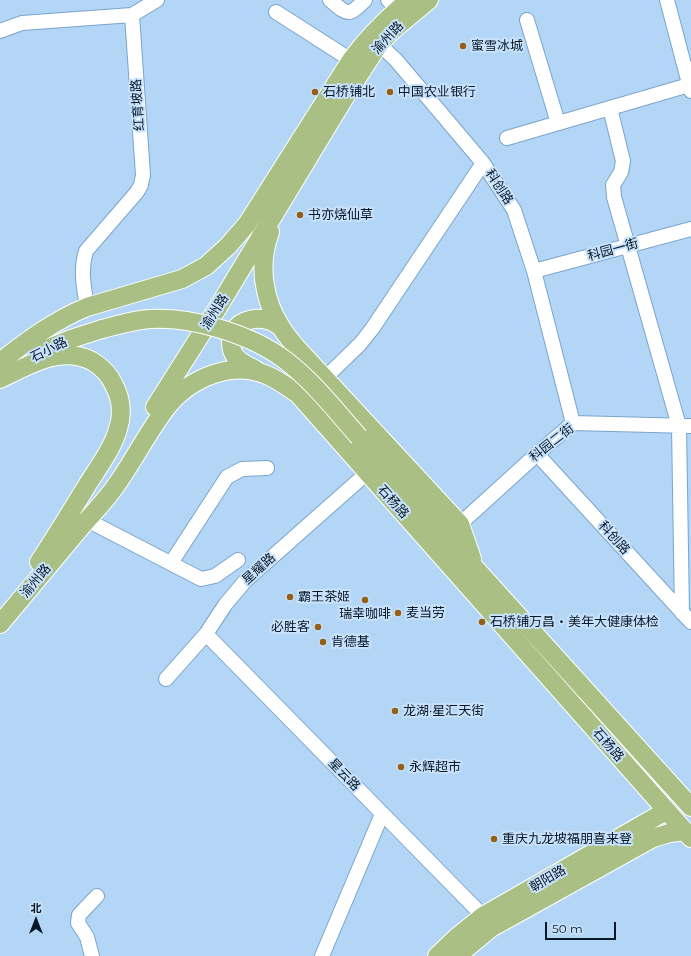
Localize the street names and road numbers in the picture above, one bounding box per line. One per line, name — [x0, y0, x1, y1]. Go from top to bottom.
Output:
street label: 渝州路 — [369, 18, 407, 58]
street label: 红育坡路 — [128, 79, 148, 131]
street label: 科创路 — [482, 166, 516, 208]
street label: 科园一街 — [586, 236, 640, 264]
street label: 渝州路 — [198, 291, 232, 333]
street label: 石小路 — [28, 334, 70, 366]
street label: 科园二街 — [527, 421, 577, 465]
street label: 石杨路 — [374, 482, 412, 522]
street label: 科创路 — [595, 518, 633, 558]
street label: 星耀路 — [239, 550, 279, 588]
street label: 渝州路 — [17, 561, 55, 601]
street label: 石杨路 — [589, 725, 627, 765]
street label: 星云路 — [325, 756, 363, 794]
street label: 朝阳路 — [527, 862, 569, 896]

